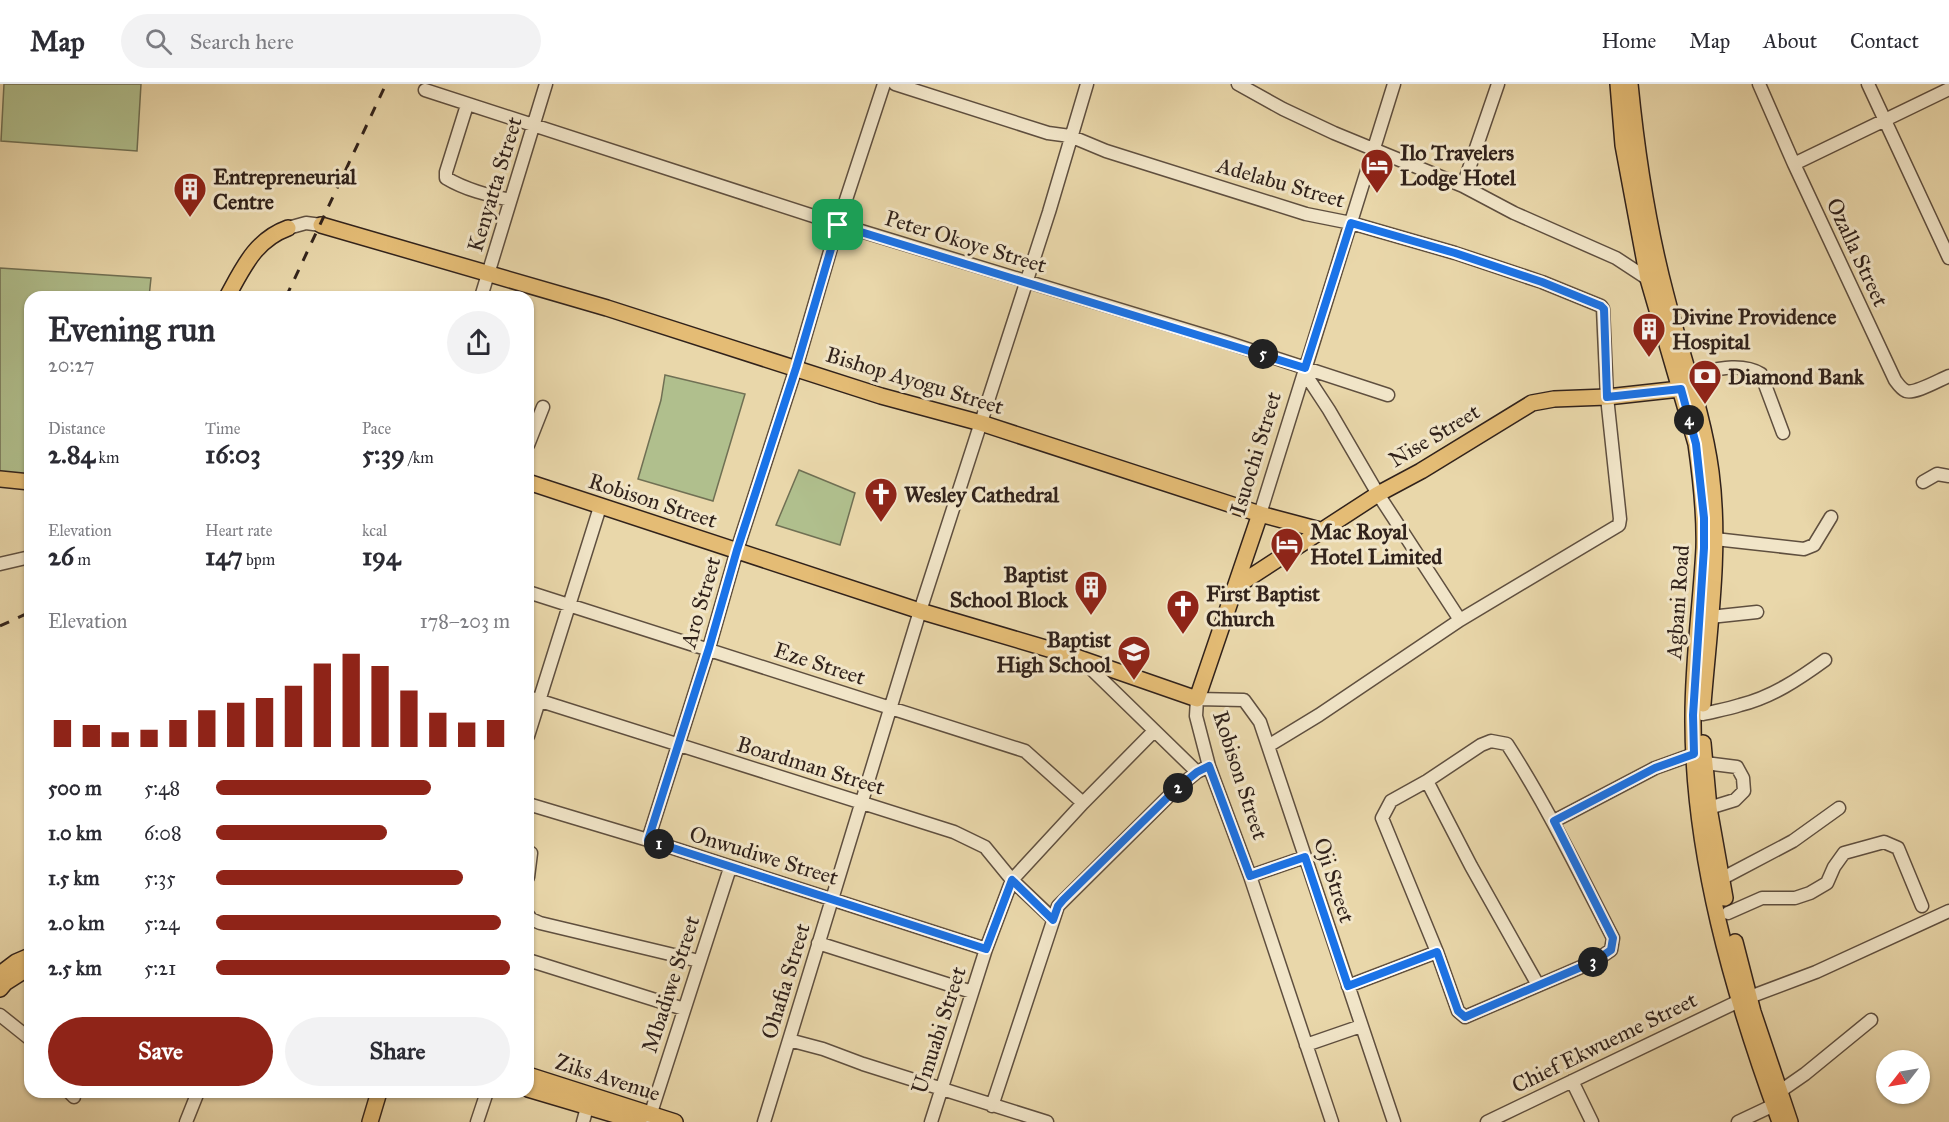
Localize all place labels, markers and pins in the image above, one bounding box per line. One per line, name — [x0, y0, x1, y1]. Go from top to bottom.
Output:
place label: Ilo Travelers Lodge Hotel — [1400, 139, 1517, 191]
hotel icon: Ilo Travelers Lodge Hotel — [1359, 147, 1395, 194]
place label: Entrepreneurial Centre — [213, 163, 357, 215]
building icon: Entrepreneurial Centre — [172, 171, 208, 218]
pin — [812, 199, 863, 250]
place label: Divine Providence Hospital — [1672, 303, 1837, 355]
building icon: Divine Providence Hospital — [1631, 311, 1667, 358]
pin: 5 — [1248, 339, 1278, 369]
bank icon: Diamond Bank — [1687, 358, 1723, 405]
place label: Diamond Bank — [1728, 363, 1865, 390]
pin: 4 — [1674, 405, 1704, 435]
church icon: Wesley Cathedral — [863, 476, 899, 523]
place label: Wesley Cathedral — [904, 481, 1060, 508]
place label: Mac Royal Hotel Limited — [1310, 518, 1443, 570]
hotel icon: Mac Royal Hotel Limited — [1269, 526, 1305, 573]
place label: Baptist School Block — [950, 561, 1069, 613]
building icon: Baptist School Block — [1073, 569, 1109, 616]
place label: First Baptist Church — [1206, 580, 1320, 632]
church icon: First Baptist Church — [1165, 588, 1201, 635]
place label: Baptist High School — [996, 626, 1112, 678]
school or university icon: Baptist High School — [1116, 634, 1152, 681]
pin: 2 — [1163, 773, 1193, 803]
pin: 1 — [644, 829, 674, 859]
pin: 3 — [1578, 947, 1608, 977]

